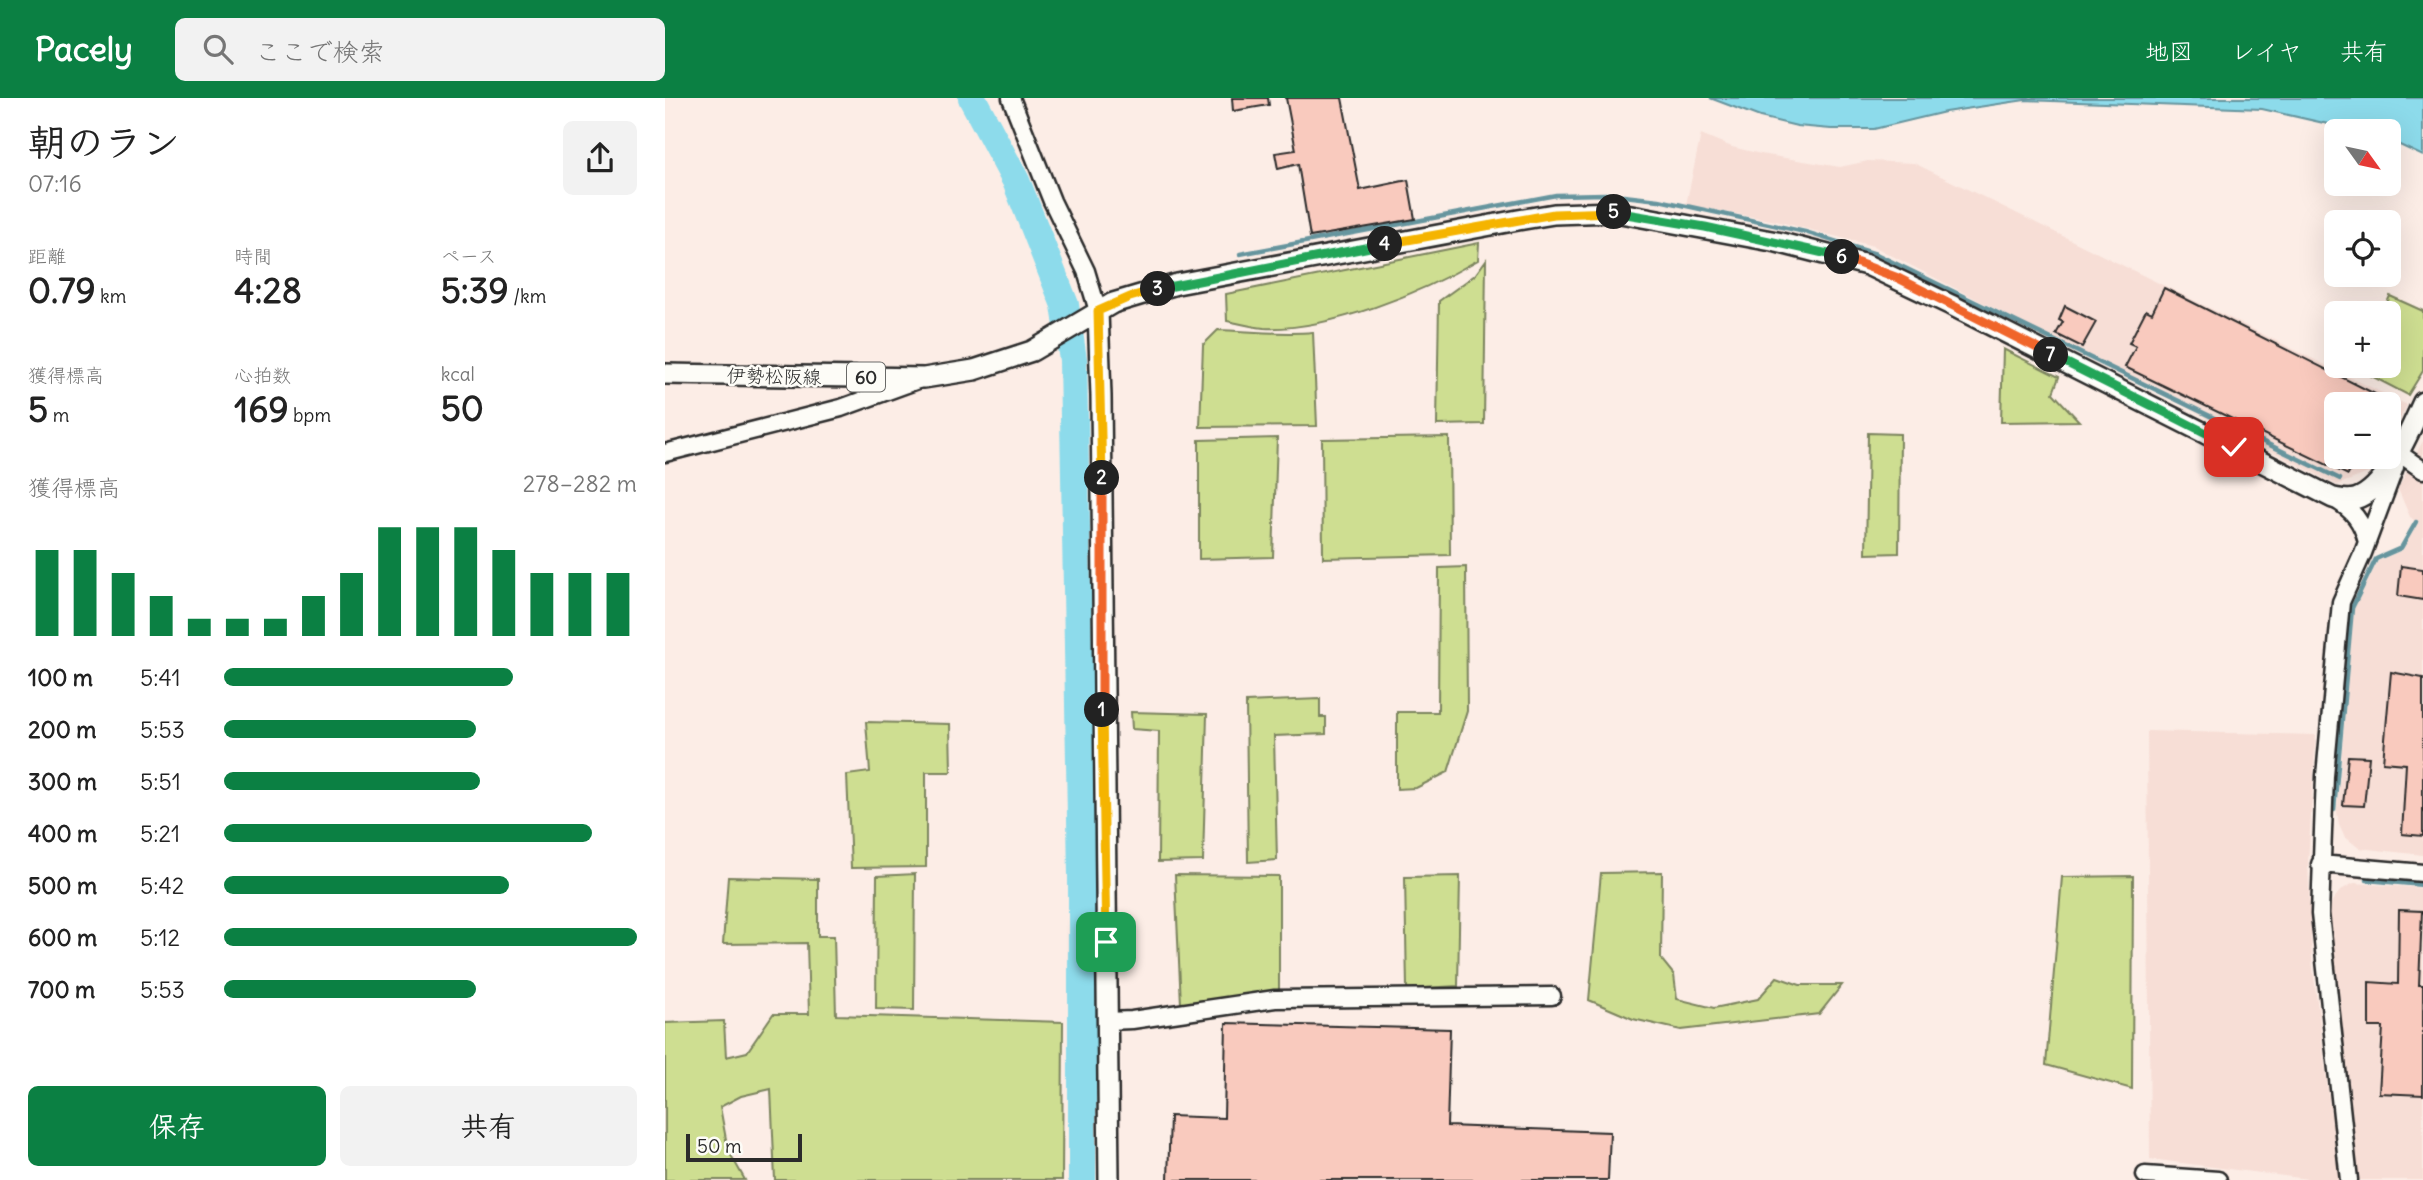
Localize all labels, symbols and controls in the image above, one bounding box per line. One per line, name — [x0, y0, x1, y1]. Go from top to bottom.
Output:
search box — [175, 18, 665, 81]
text: Pacely — [35, 28, 133, 70]
icon: search — [199, 30, 237, 68]
text: ここで検索 — [255, 35, 385, 68]
text: 地図 — [2145, 36, 2193, 66]
text: レイヤ — [2231, 36, 2302, 66]
text: 共有 — [2340, 36, 2388, 66]
text: 朝のラン — [28, 119, 180, 166]
north arrow — [2324, 119, 2401, 196]
map controls — [2324, 119, 2401, 469]
button: share — [563, 121, 637, 195]
text: 07:16 — [28, 169, 82, 198]
pin: 5 — [1597, 194, 1632, 230]
text: 5 — [1608, 199, 1619, 223]
button: locate — [2324, 210, 2401, 287]
pin: 4 — [1367, 226, 1403, 262]
text: 4 — [1379, 231, 1390, 255]
pin: 6 — [1825, 240, 1859, 274]
text: 距離 — [28, 244, 66, 268]
text: 時間 — [234, 244, 272, 268]
text: ペース — [441, 244, 497, 268]
text: 6 — [1836, 244, 1847, 268]
text: 0.79 — [28, 268, 96, 312]
text: 4:28 — [234, 268, 302, 312]
text: 5:39 — [441, 268, 509, 312]
pin: 3 — [1141, 272, 1175, 306]
text: 3 — [1152, 276, 1163, 300]
text: km — [96, 284, 126, 308]
text: /km — [509, 284, 546, 308]
button: + — [2324, 301, 2401, 378]
pin: 7 — [2033, 338, 2069, 372]
text: 7 — [2046, 342, 2055, 366]
text: kcal — [441, 362, 475, 386]
road number: 60 — [847, 362, 885, 391]
text: 獲得標高 — [28, 363, 104, 387]
text: 心拍数 — [234, 363, 291, 387]
street label: 伊勢松阪線 — [726, 363, 822, 389]
text: 50 — [441, 386, 484, 430]
text: 5 — [28, 387, 48, 431]
text: 169 — [234, 387, 289, 431]
button: − — [2324, 392, 2401, 469]
text: m — [48, 403, 69, 427]
text: bpm — [289, 403, 331, 427]
pin — [2204, 417, 2264, 477]
icon: check — [2215, 428, 2253, 466]
pin: 2 — [1085, 460, 1119, 496]
text: 2 — [1096, 465, 1107, 489]
text: 278–282 m — [523, 469, 637, 498]
text: 獲得標高 — [28, 473, 120, 502]
text: 100 m — [28, 663, 93, 692]
text: 5:41 — [140, 663, 181, 692]
pin: 1 — [1085, 692, 1119, 728]
text: 1 — [1098, 697, 1105, 721]
text: 200 m — [28, 715, 97, 744]
text: 5:53 — [140, 715, 185, 744]
text: 300 m — [28, 767, 97, 796]
text: 5:51 — [140, 767, 181, 796]
text: 400 m — [28, 819, 97, 848]
text: 5:21 — [140, 819, 180, 848]
text: 500 m — [28, 871, 97, 900]
text: 5:42 — [140, 871, 184, 900]
pin — [1076, 912, 1136, 972]
text: 600 m — [28, 923, 97, 952]
text: 5:12 — [140, 923, 180, 952]
icon: arrive — [1087, 923, 1125, 961]
text: 700 m — [28, 975, 95, 1004]
text: 5:53 — [140, 975, 185, 1004]
button: 保存 — [28, 1086, 326, 1166]
button: 共有 — [340, 1086, 637, 1166]
scale bar — [686, 1131, 801, 1163]
text: 50 m — [697, 1134, 742, 1158]

